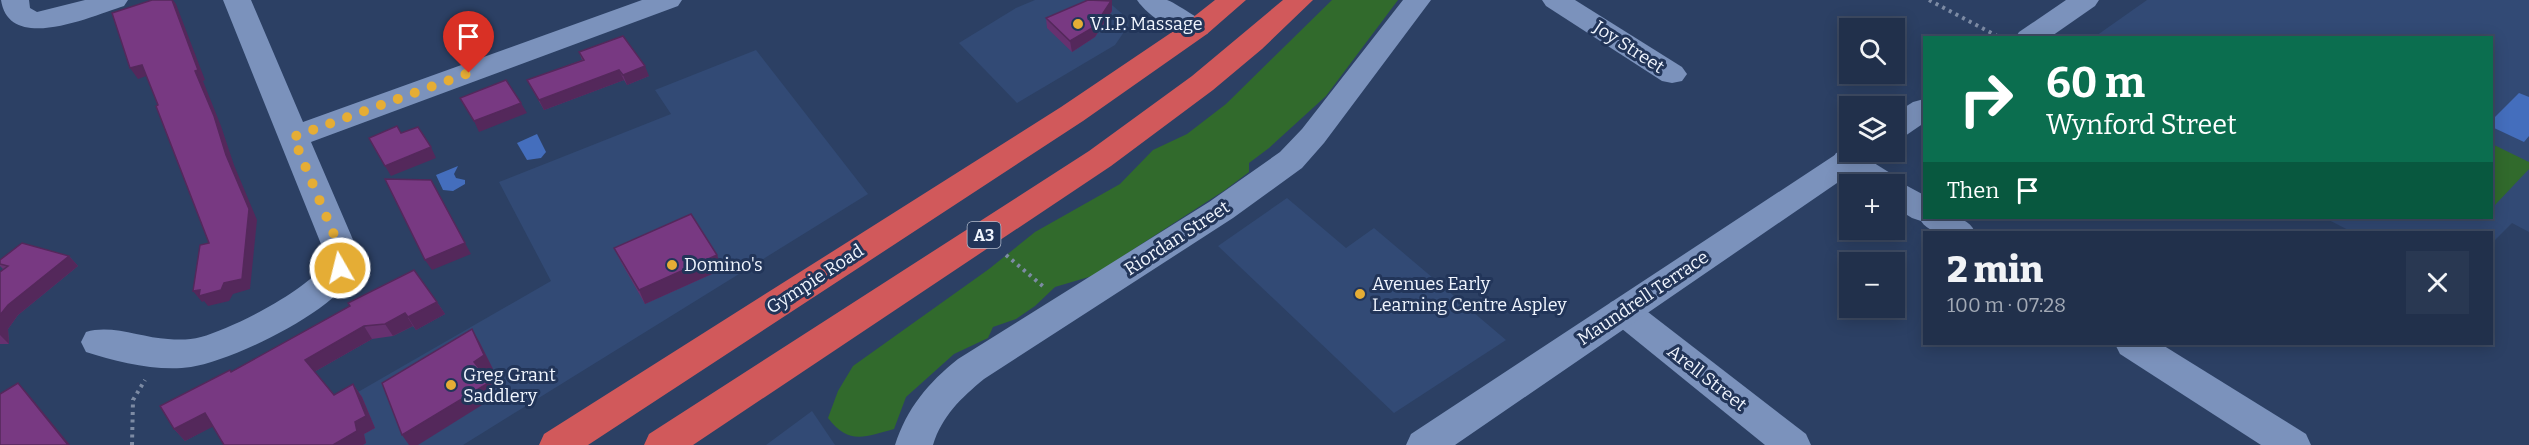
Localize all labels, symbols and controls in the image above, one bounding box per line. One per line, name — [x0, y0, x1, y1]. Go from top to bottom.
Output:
pin — [443, 11, 494, 73]
place label: V.I.P. Massage — [1090, 13, 1203, 35]
street label: Joy Street — [1589, 16, 1669, 78]
marker: V.I.P. Massage — [1071, 17, 1085, 31]
map controls — [1839, 18, 1905, 318]
button: search — [1839, 18, 1905, 84]
icon: arrive — [452, 20, 485, 53]
text: 60 m — [2046, 58, 2145, 108]
icon: right — [1947, 60, 2025, 138]
button: layers — [1839, 96, 1905, 162]
text: Wynford Street — [2046, 109, 2237, 141]
button: + — [1839, 174, 1905, 240]
icon: arrive — [2011, 174, 2044, 207]
text: Then — [1947, 177, 1999, 204]
street label: Riordan Street — [1120, 196, 1234, 280]
road number: A3 — [968, 222, 1000, 248]
position arrow — [308, 236, 372, 300]
street label: Gympie Road — [762, 239, 868, 319]
street label: Maundrell Terrace — [1573, 246, 1713, 350]
text: 2 min — [1947, 248, 2043, 292]
button: close — [2406, 251, 2469, 314]
button: − — [1839, 252, 1905, 318]
place label: Domino's — [684, 254, 763, 276]
marker: Domino's — [665, 258, 679, 272]
place label: Avenues Early Learning Centre Aspley — [1372, 273, 1567, 316]
marker: Avenues Early Learning Centre Aspley — [1353, 287, 1367, 301]
text: 100 m · 07:28 — [1947, 293, 2066, 317]
street label: Arell Street — [1663, 340, 1751, 416]
place label: Greg Grant Saddlery — [463, 364, 556, 407]
marker: Greg Grant Saddlery — [444, 378, 458, 392]

